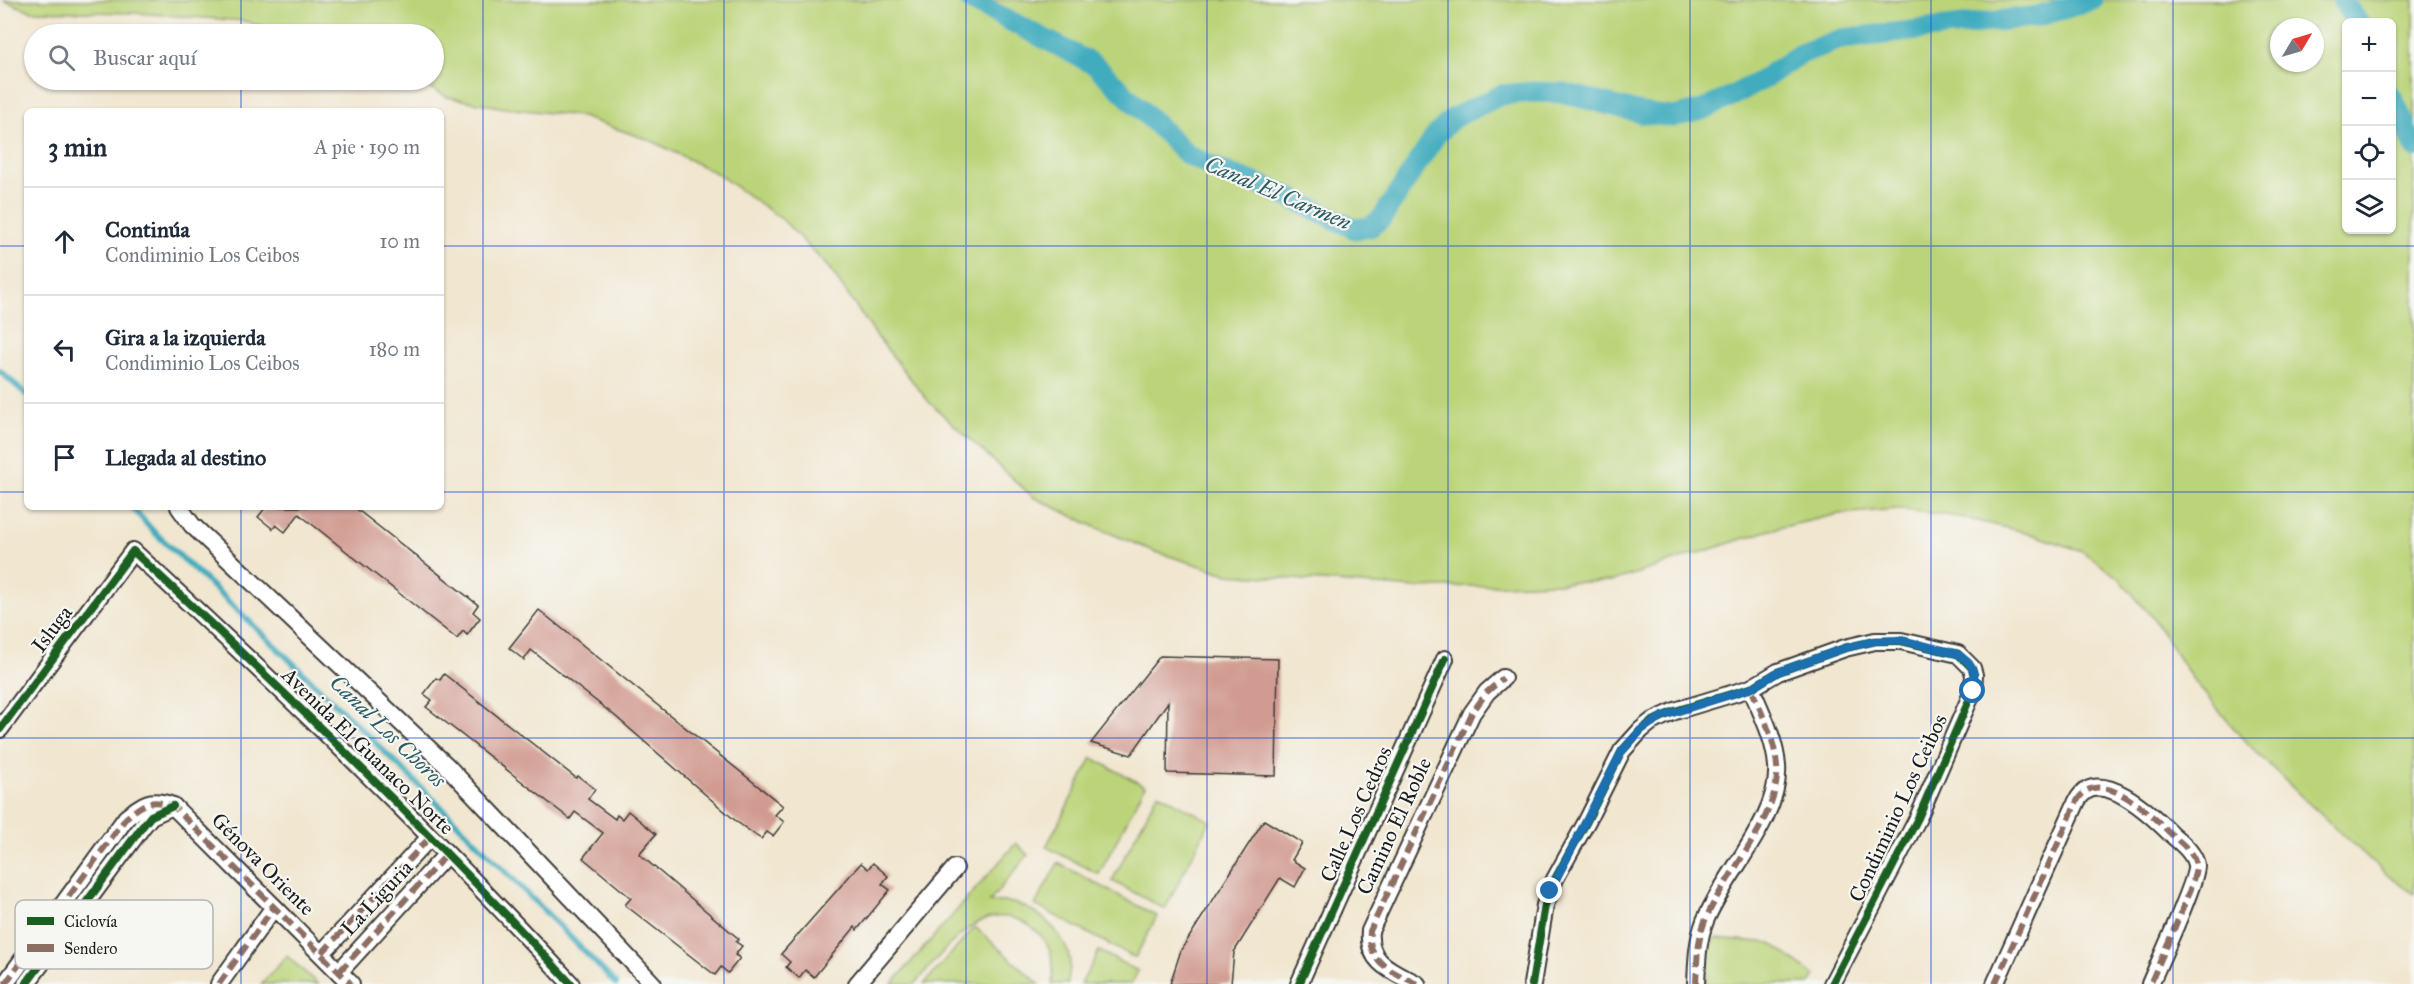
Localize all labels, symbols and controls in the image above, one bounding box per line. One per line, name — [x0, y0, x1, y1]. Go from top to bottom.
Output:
north arrow — [2270, 18, 2324, 72]
map controls — [2342, 18, 2396, 234]
button: + — [2342, 18, 2396, 72]
search box — [24, 24, 444, 90]
icon: search — [45, 41, 78, 74]
text: Buscar aquí — [93, 44, 196, 71]
button: − — [2342, 72, 2396, 126]
button: locate — [2342, 126, 2396, 180]
text: 3 min — [48, 131, 107, 163]
text: A pie · 190 m — [314, 135, 420, 159]
water label: Canal El Carmen — [1201, 150, 1356, 236]
button: layers — [2342, 180, 2396, 234]
text: Continúa — [105, 216, 190, 243]
icon: ahead — [48, 225, 81, 258]
text: 10 m — [379, 229, 420, 253]
text: Condiminio Los Ceibos — [105, 243, 300, 267]
text: Gira a la izquierda — [105, 324, 266, 351]
icon: left — [48, 333, 81, 366]
text: 180 m — [369, 337, 420, 361]
text: Condiminio Los Ceibos — [105, 351, 300, 375]
icon: arrive — [48, 441, 81, 474]
text: Llegada al destino — [105, 444, 266, 471]
street label: Isluga — [26, 600, 78, 658]
street label: Avenida El Guanaco Norte — [276, 661, 460, 840]
water label: Canal Los Choros — [324, 669, 452, 793]
route start — [1959, 677, 1985, 703]
street label: Condiminio Los Ceibos — [1843, 710, 1953, 906]
street label: Calle Los Cedros — [1314, 742, 1398, 886]
street label: Camino El Roble — [1351, 753, 1437, 899]
street label: Génova Oriente — [206, 807, 320, 921]
street label: La Liguria — [335, 855, 419, 941]
route end — [1536, 877, 1562, 903]
legend — [15, 900, 213, 969]
text: Ciclovía — [64, 912, 117, 931]
text: Sendero — [64, 939, 117, 958]

